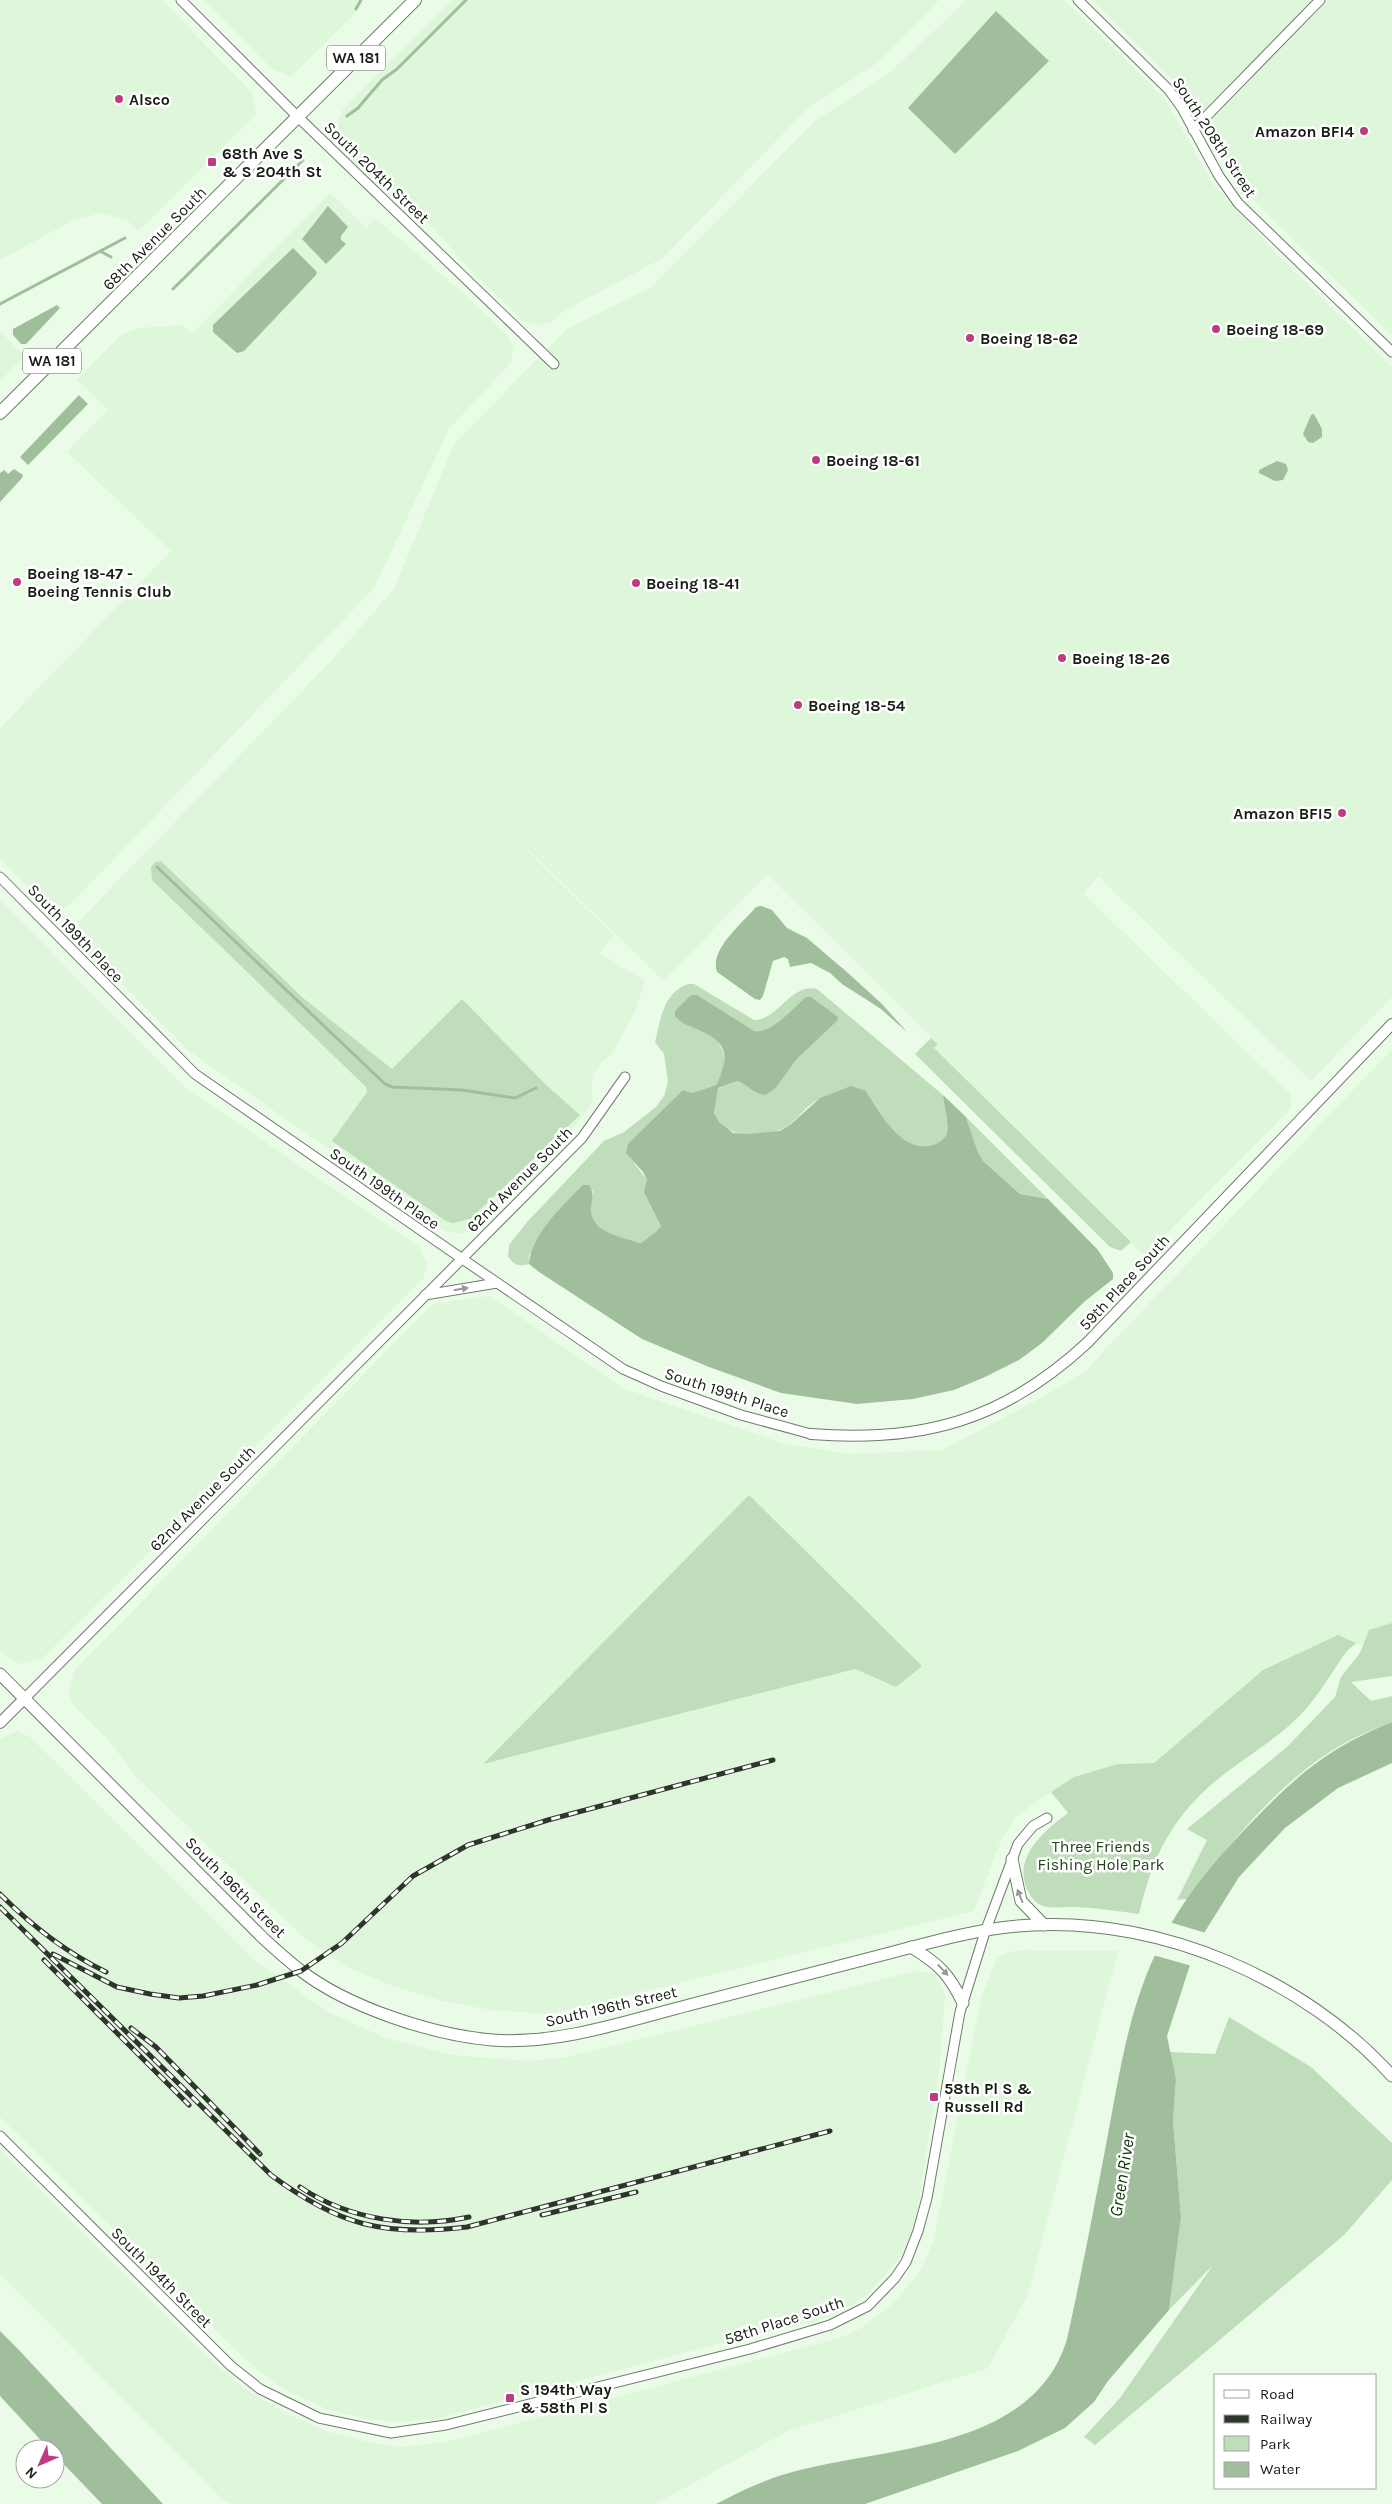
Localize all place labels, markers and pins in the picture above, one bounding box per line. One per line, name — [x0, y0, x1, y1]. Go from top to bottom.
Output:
place label: Alsco — [129, 90, 170, 109]
marker: Alsco — [113, 93, 125, 105]
place label: Amazon BFI4 — [1255, 122, 1354, 141]
marker: Amazon BFI4 — [1358, 125, 1370, 137]
place label: 68th Ave S & S 204th St — [222, 144, 322, 181]
marker: 68th Ave S & S 204th St — [206, 156, 218, 168]
place label: Boeing 18-69 — [1226, 320, 1324, 339]
marker: Boeing 18-69 — [1210, 323, 1222, 335]
place label: Boeing 18-62 — [980, 329, 1078, 348]
marker: Boeing 18-62 — [964, 332, 976, 344]
place label: Boeing 18-61 — [826, 451, 920, 470]
marker: Boeing 18-61 — [810, 454, 822, 466]
place label: Boeing 18-47 - Boeing Tennis Club — [27, 564, 172, 601]
place label: Boeing 18-41 — [646, 574, 740, 593]
marker: Boeing 18-47 - Boeing Tennis Club — [11, 576, 23, 588]
marker: Boeing 18-41 — [630, 577, 642, 589]
place label: Boeing 18-26 — [1072, 649, 1170, 668]
marker: Boeing 18-26 — [1056, 652, 1068, 664]
place label: Boeing 18-54 — [808, 696, 906, 715]
marker: Boeing 18-54 — [792, 699, 804, 711]
place label: Amazon BFI5 — [1233, 804, 1332, 823]
marker: Amazon BFI5 — [1336, 807, 1348, 819]
place label: 58th Pl S & Russell Rd — [944, 2079, 1032, 2116]
marker: 58th Pl S & Russell Rd — [928, 2091, 940, 2103]
place label: S 194th Way & 58th Pl S — [520, 2380, 611, 2417]
marker: S 194th Way & 58th Pl S — [504, 2392, 516, 2404]

